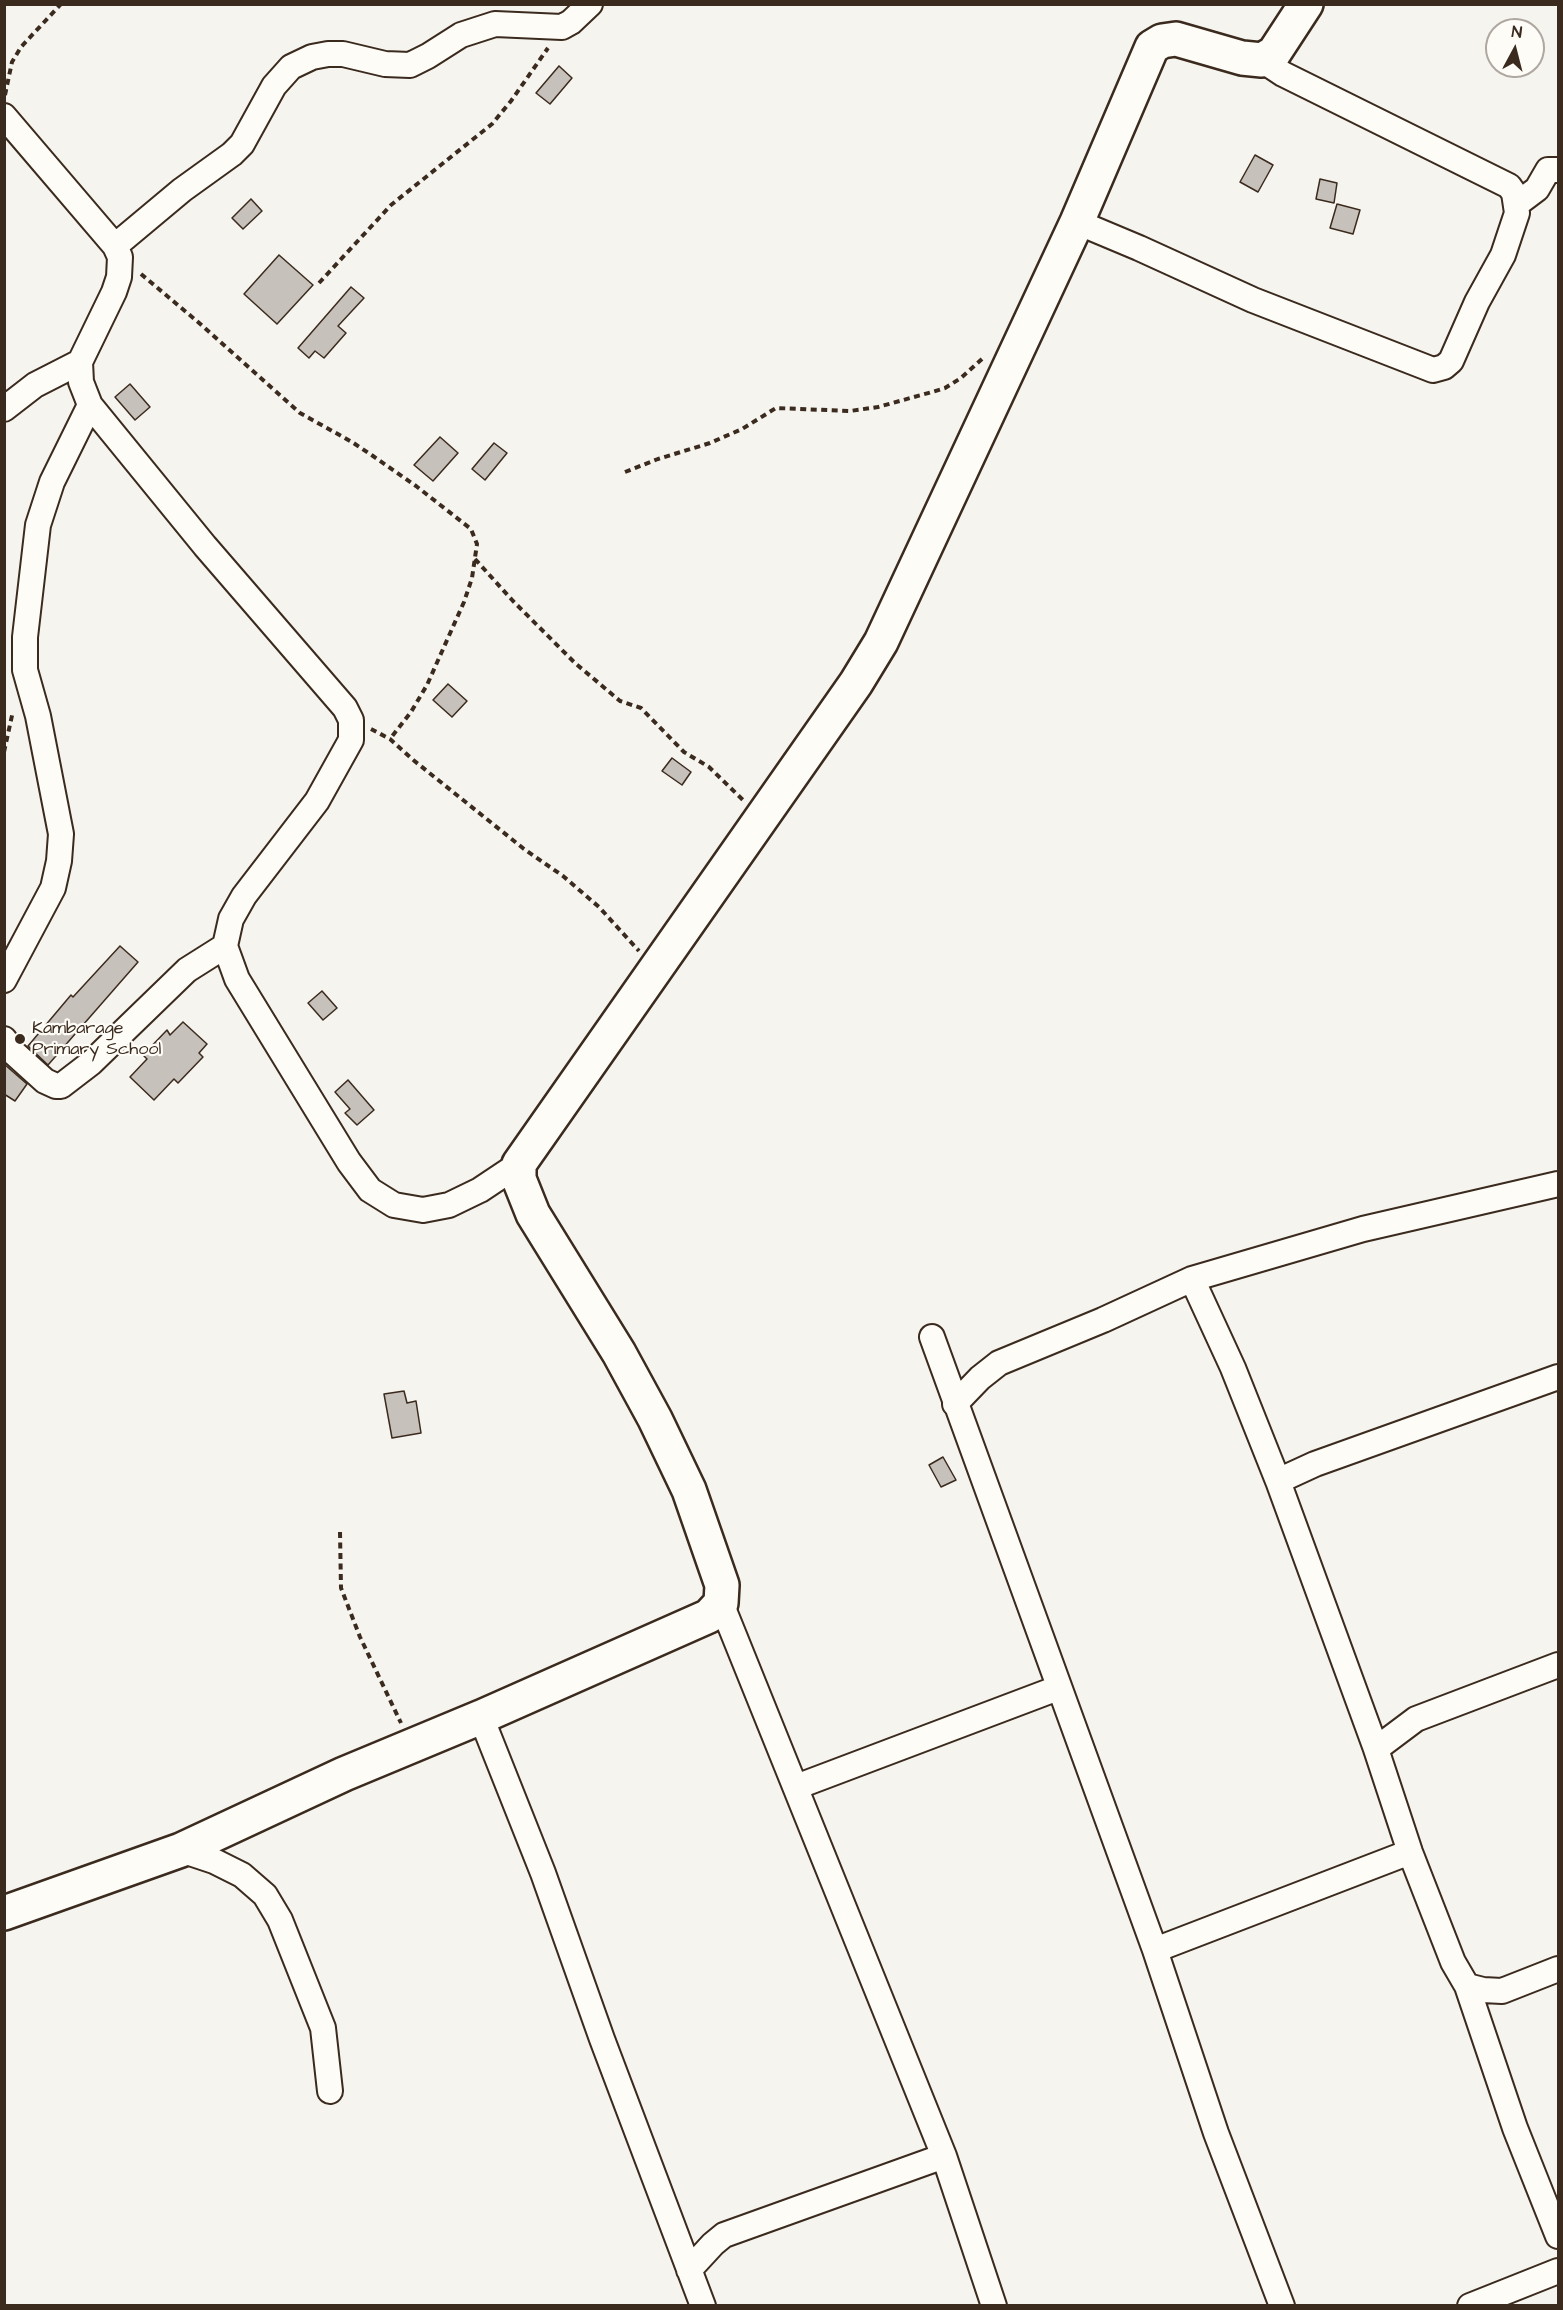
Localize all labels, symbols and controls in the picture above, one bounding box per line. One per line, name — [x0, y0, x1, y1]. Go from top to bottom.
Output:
north arrow — [1485, 18, 1545, 78]
text: N — [1511, 21, 1523, 44]
place label: Kambarage Primary School — [32, 1018, 161, 1060]
marker: Kambarage Primary School — [13, 1032, 27, 1046]

